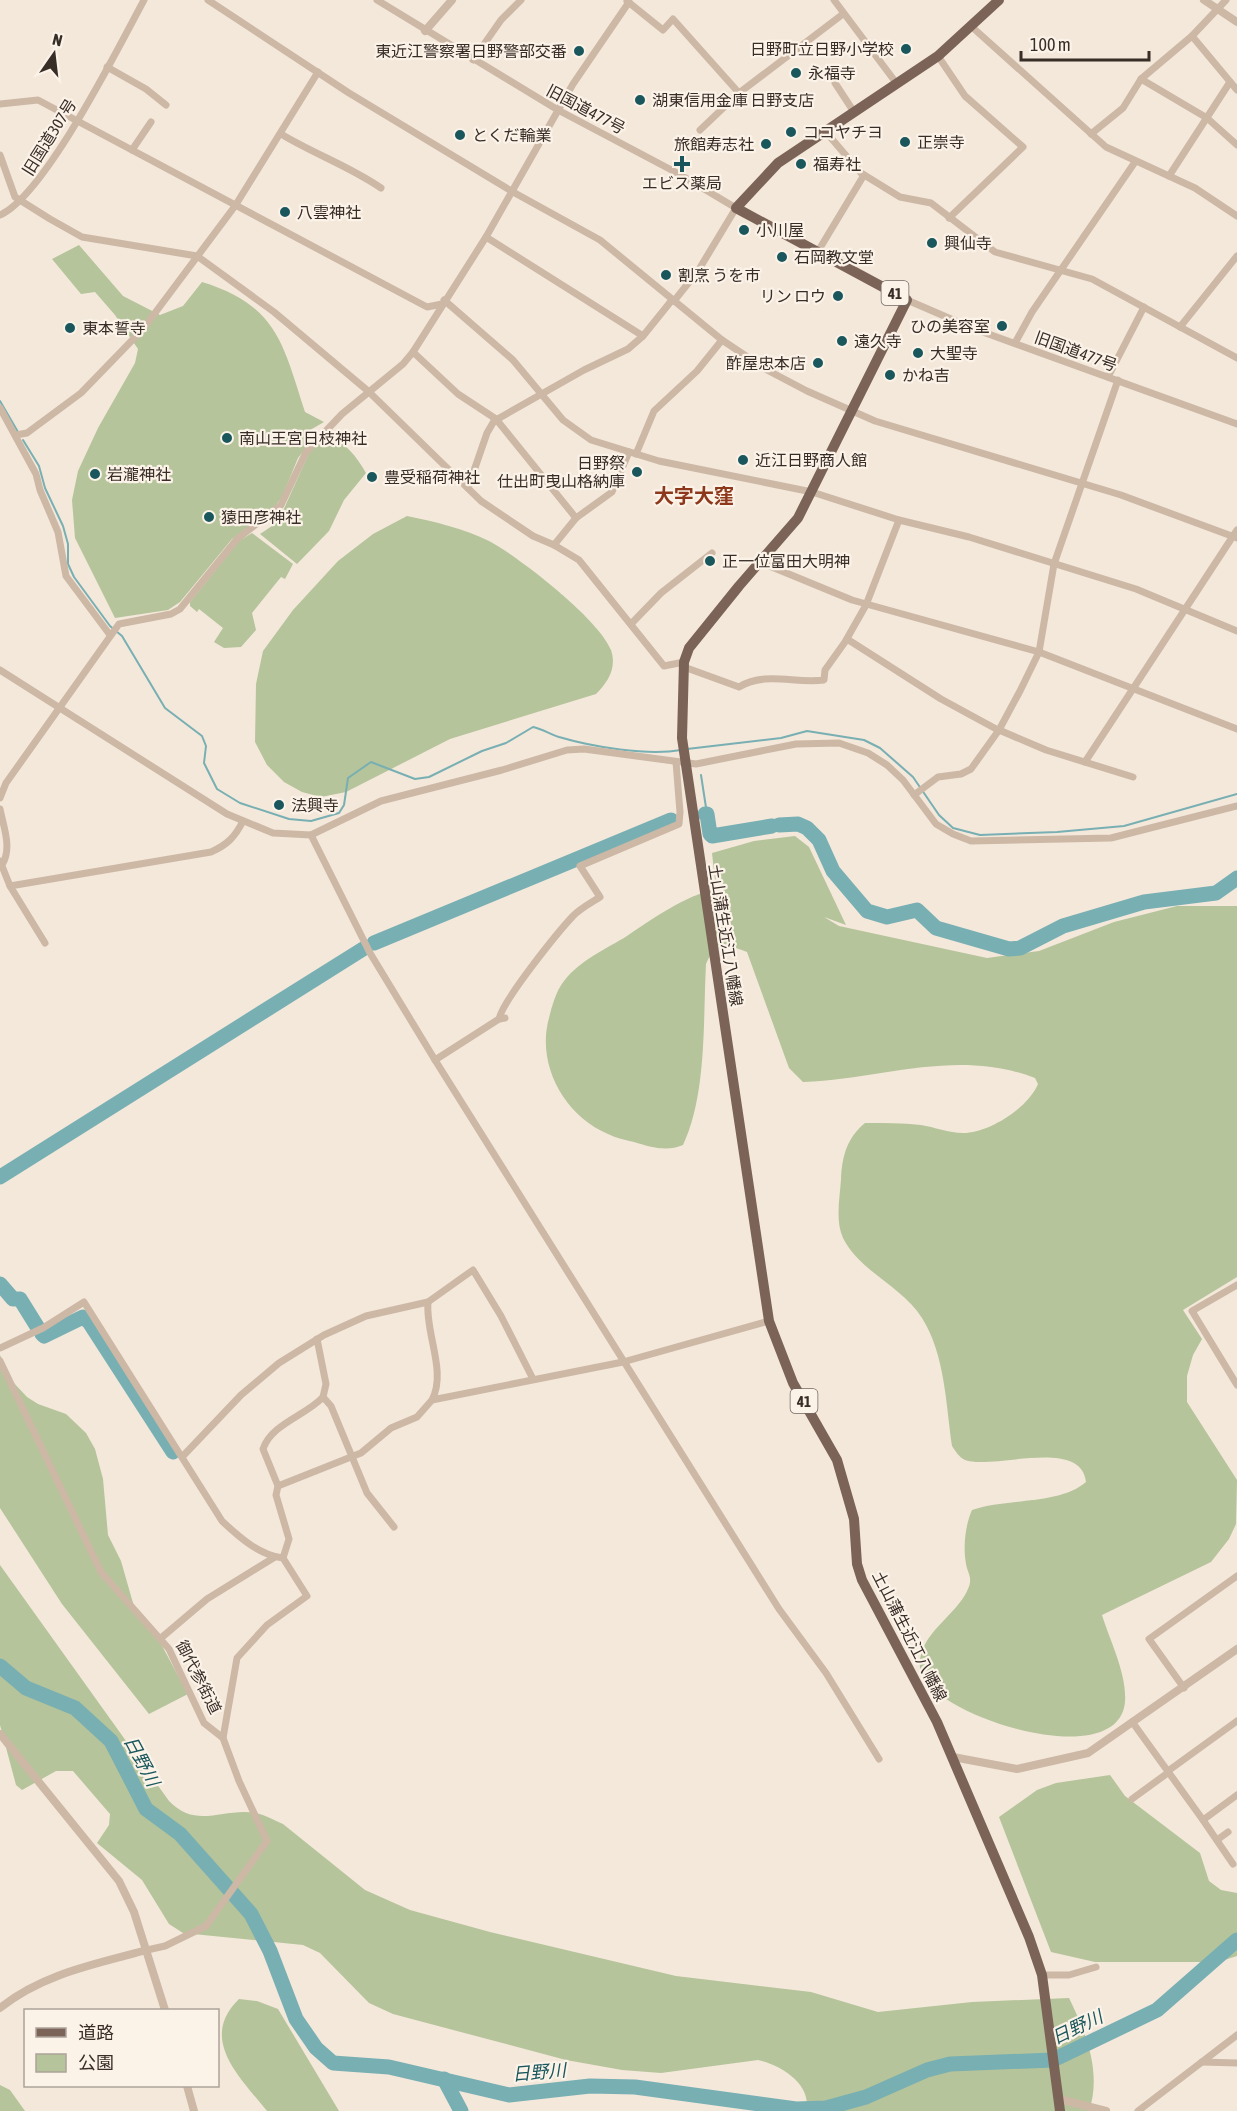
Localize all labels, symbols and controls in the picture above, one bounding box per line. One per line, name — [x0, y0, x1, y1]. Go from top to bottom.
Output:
north arrow — [24, 24, 84, 84]
scale bar — [1021, 24, 1148, 62]
text: N — [51, 30, 64, 49]
text: 100 m — [1030, 34, 1071, 55]
place label: 日野町立日野小学校 — [750, 40, 894, 58]
place label: 東近江警察署日野警部交番 — [375, 42, 567, 60]
marker: 日野町立日野小学校 — [899, 42, 913, 56]
marker: 東近江警察署日野警部交番 — [572, 44, 586, 58]
place label: 永福寺 — [808, 64, 856, 82]
marker: 永福寺 — [789, 66, 803, 80]
street label: 旧国道477号 — [544, 81, 628, 137]
place label: 湖東信用金庫 日野支店 — [652, 91, 814, 109]
marker: 湖東信用金庫 日野支店 — [633, 93, 647, 107]
street label: 旧国道307号 — [18, 96, 80, 178]
place label: ココヤチヨ — [803, 123, 883, 141]
marker: ココヤチヨ — [784, 125, 798, 139]
place label: とくだ輪業 — [472, 126, 552, 144]
marker: とくだ輪業 — [453, 128, 467, 142]
place label: 正崇寺 — [917, 133, 965, 151]
place label: 旅館寿志社 — [674, 135, 754, 153]
marker: 正崇寺 — [898, 135, 912, 149]
marker: 旅館寿志社 — [759, 137, 773, 151]
place label: 福寿社 — [813, 155, 861, 173]
marker: エビス薬局 — [675, 157, 689, 171]
marker: 福寿社 — [794, 157, 808, 171]
place label: エビス薬局 — [642, 174, 722, 192]
place label: 八雲神社 — [297, 203, 361, 221]
marker: 八雲神社 — [278, 205, 292, 219]
place label: 小川屋 — [756, 221, 804, 239]
marker: 小川屋 — [737, 223, 751, 237]
place label: 興仙寺 — [944, 234, 992, 252]
marker: 興仙寺 — [925, 236, 939, 250]
place label: 石岡教文堂 — [794, 248, 874, 266]
marker: 石岡教文堂 — [775, 250, 789, 264]
place label: 割烹 うを市 — [678, 266, 760, 284]
marker: 割烹 うを市 — [659, 268, 673, 282]
road number: 41 — [882, 281, 908, 305]
place label: リン ロウ — [760, 287, 826, 305]
marker: リン ロウ — [831, 289, 845, 303]
place label: ひの美容室 — [910, 317, 990, 335]
place label: 東本誓寺 — [82, 319, 146, 337]
marker: ひの美容室 — [995, 319, 1009, 333]
marker: 東本誓寺 — [63, 321, 77, 335]
street label: 旧国道477号 — [1032, 328, 1120, 374]
place label: 遠久寺 — [854, 332, 902, 350]
marker: 遠久寺 — [835, 334, 849, 348]
place label: 大聖寺 — [930, 344, 978, 362]
marker: 大聖寺 — [911, 346, 925, 360]
place label: 酢屋忠本店 — [726, 354, 806, 372]
marker: 酢屋忠本店 — [811, 356, 825, 370]
place label: かね吉 — [902, 366, 950, 384]
marker: かね吉 — [883, 368, 897, 382]
place label: 南山王宮日枝神社 — [239, 429, 367, 447]
marker: 南山王宮日枝神社 — [220, 431, 234, 445]
place label: 近江日野商人館 — [755, 451, 867, 469]
marker: 近江日野商人館 — [736, 453, 750, 467]
place label: 日野祭 仕出町曳山格納庫 — [497, 454, 625, 490]
place label: 岩瀧神社 — [107, 465, 171, 483]
marker: 日野祭 仕出町曳山格納庫 — [630, 465, 644, 479]
marker: 岩瀧神社 — [88, 467, 102, 481]
place label: 豊受稲荷神社 — [384, 468, 480, 486]
marker: 豊受稲荷神社 — [365, 470, 379, 484]
district label: 大字大窪 — [654, 484, 734, 507]
place label: 猿田彦神社 — [221, 508, 301, 526]
marker: 猿田彦神社 — [202, 510, 216, 524]
place label: 正一位富田大明神 — [722, 552, 850, 570]
marker: 正一位富田大明神 — [703, 554, 717, 568]
place label: 法興寺 — [291, 796, 339, 814]
marker: 法興寺 — [272, 798, 286, 812]
street label: 土山蒲生近江八幡線 — [706, 862, 746, 1008]
road number: 41 — [790, 1389, 818, 1413]
street label: 土山蒲生近江八幡線 — [869, 1568, 951, 1704]
street label: 御代参街道 — [173, 1637, 225, 1717]
water label: 日野川 — [120, 1732, 165, 1792]
water label: 日野川 — [1048, 2005, 1108, 2048]
legend — [24, 2009, 219, 2087]
text: 道路 — [78, 2022, 114, 2043]
text: 公園 — [78, 2052, 114, 2073]
water label: 日野川 — [511, 2059, 569, 2085]

